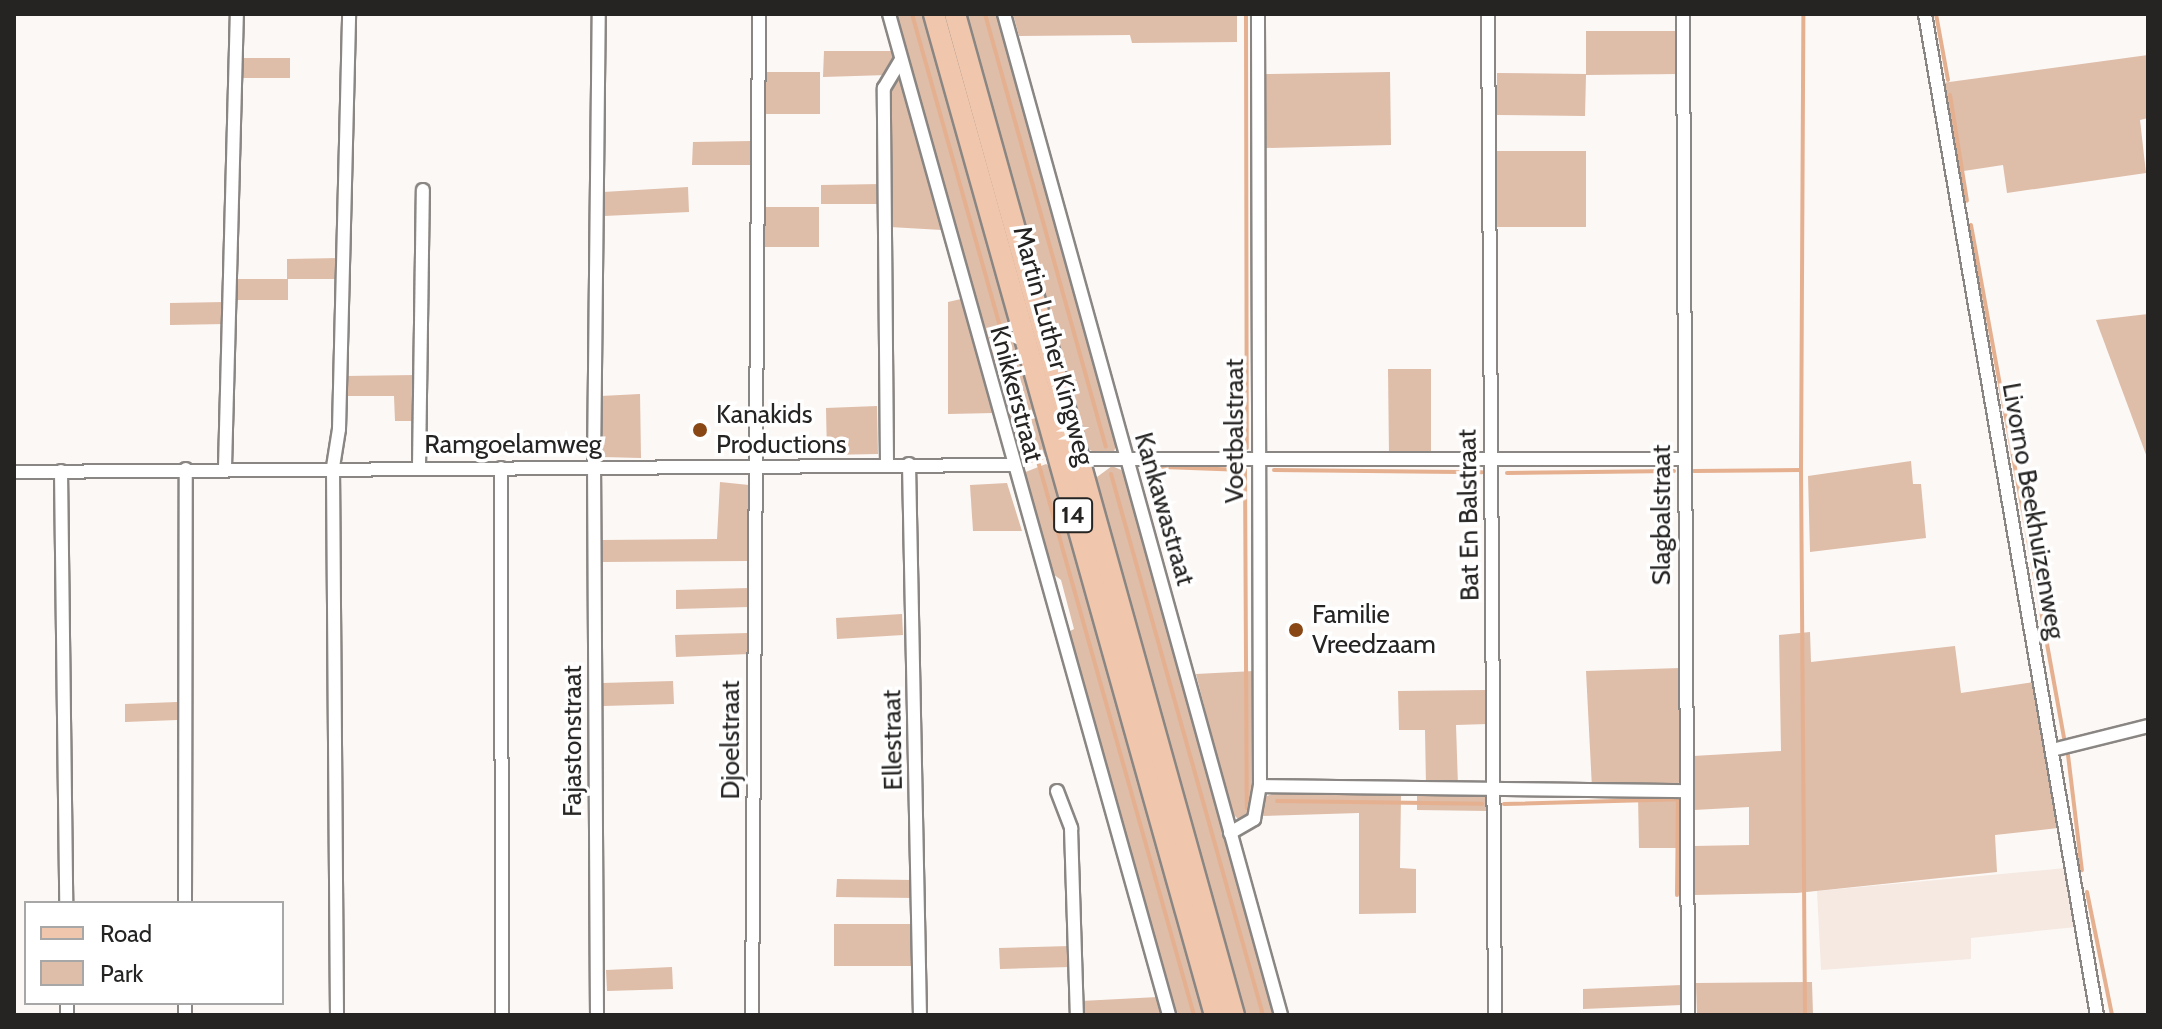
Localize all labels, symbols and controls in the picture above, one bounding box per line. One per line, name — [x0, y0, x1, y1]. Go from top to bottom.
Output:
street label: Martin Luther Kingweg — [1006, 223, 1100, 469]
street label: Knikkerstraat — [983, 322, 1049, 466]
street label: Voetbalstraat — [1219, 359, 1251, 503]
street label: Livorno Beekhuizenweg — [1995, 380, 2071, 642]
place label: Kanakids Productions — [716, 399, 847, 460]
marker: Kanakids Productions — [691, 421, 709, 439]
street label: Ramgoelamweg — [424, 429, 602, 461]
street label: Kankawastraat — [1127, 429, 1201, 589]
street label: Bat En Balstraat — [1452, 429, 1486, 601]
street label: Slagbalstraat — [1646, 445, 1678, 585]
road number: 14 — [1053, 495, 1093, 535]
place label: Familie Vreedzaam — [1312, 599, 1436, 660]
marker: Familie Vreedzaam — [1287, 621, 1305, 639]
street label: Fajastonstraat — [557, 665, 589, 817]
street label: Djoelstraat — [715, 680, 747, 800]
street label: Ellestraat — [877, 689, 909, 791]
legend — [24, 901, 284, 1005]
text: Road — [100, 919, 152, 948]
text: Park — [100, 959, 143, 988]

